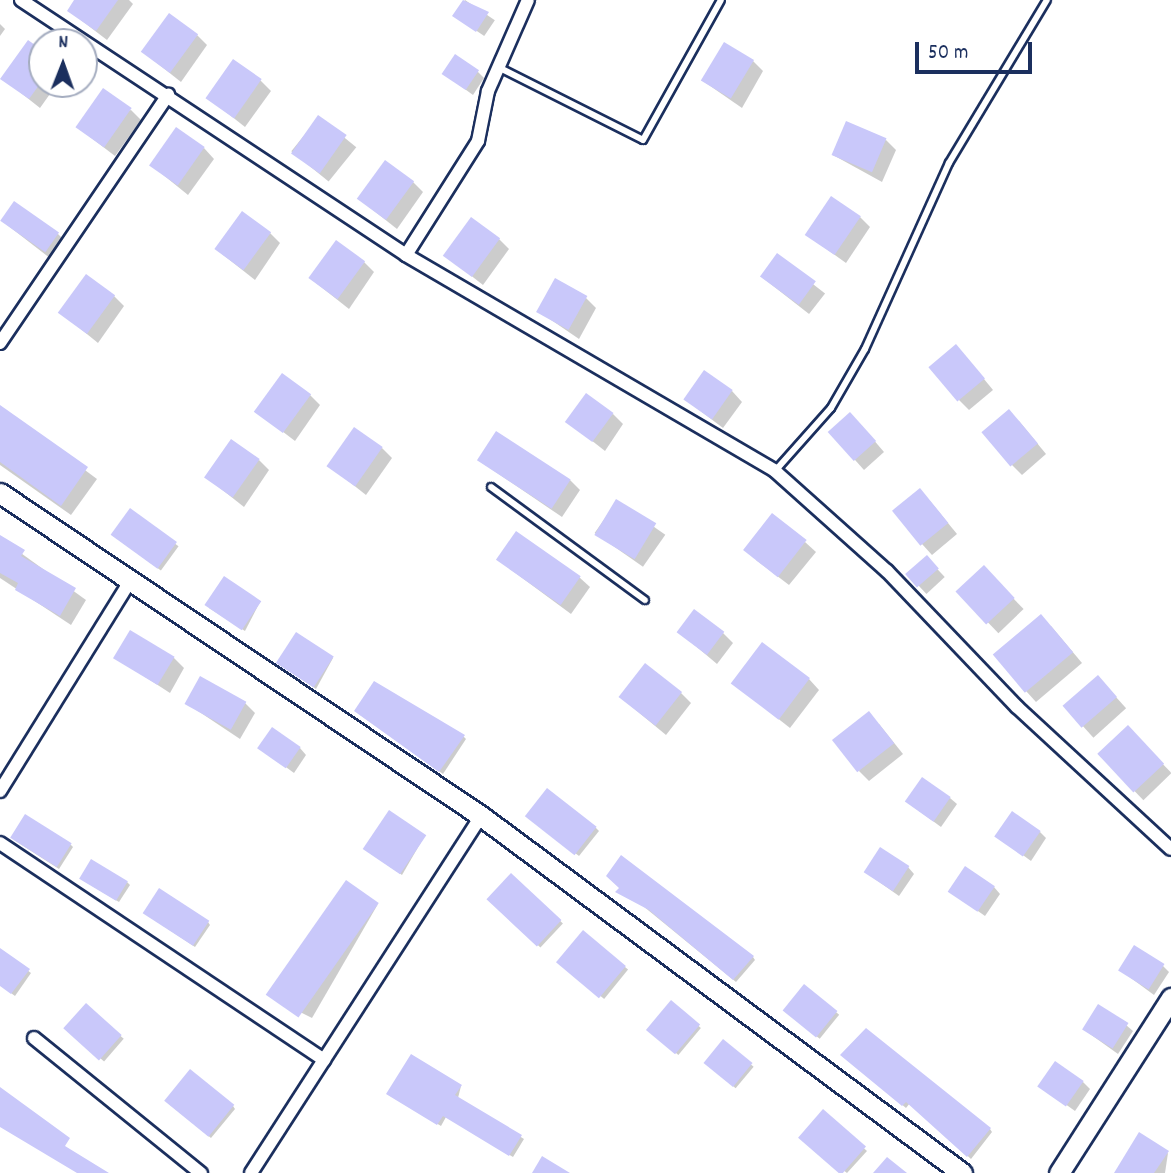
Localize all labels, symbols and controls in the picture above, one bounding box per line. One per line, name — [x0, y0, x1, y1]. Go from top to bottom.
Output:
north arrow — [28, 28, 98, 98]
scale bar — [919, 28, 1036, 72]
text: N — [58, 30, 68, 57]
text: 50 m — [928, 39, 968, 69]

